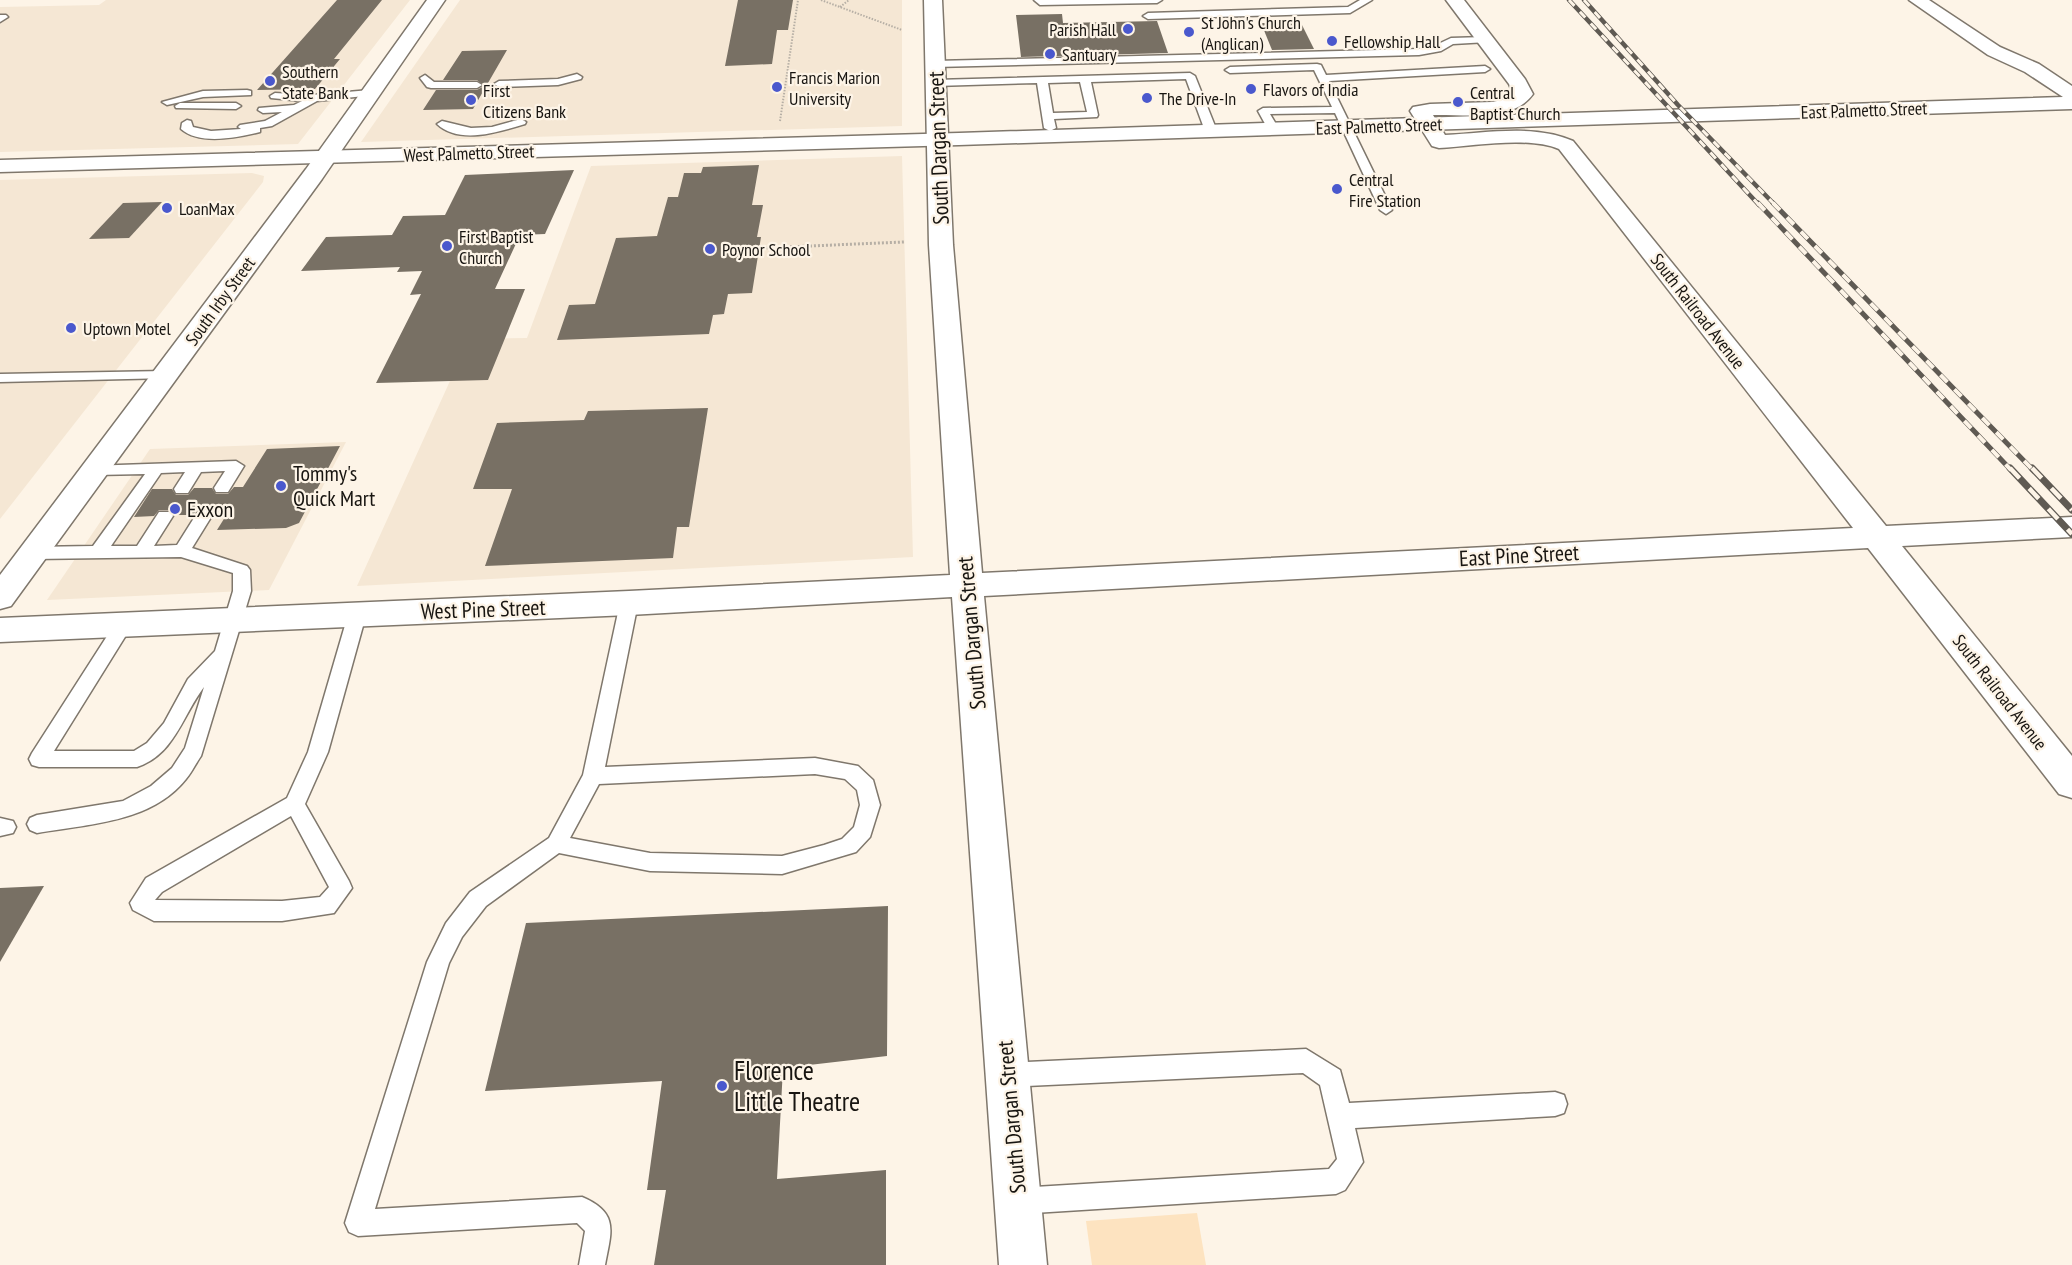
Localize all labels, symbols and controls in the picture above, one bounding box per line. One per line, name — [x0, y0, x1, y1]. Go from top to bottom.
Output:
place label: St John's Church (Anglican) — [1201, 11, 1301, 55]
place label: Parish Hall — [1049, 18, 1117, 41]
marker: Parish Hall — [1121, 22, 1135, 36]
marker: St John's Church (Anglican) — [1182, 25, 1196, 39]
place label: Fellowship Hall — [1344, 30, 1441, 53]
marker: Fellowship Hall — [1325, 34, 1339, 48]
place label: Santuary — [1062, 43, 1117, 66]
marker: Santuary — [1043, 47, 1057, 61]
place label: Southern State Bank — [282, 60, 348, 104]
place label: Francis Marion University — [789, 66, 880, 110]
street label: South Dargan Street — [921, 71, 955, 225]
marker: Southern State Bank — [263, 74, 277, 88]
place label: Flavors of India — [1263, 78, 1358, 101]
place label: First Citizens Bank — [483, 79, 566, 123]
marker: Francis Marion University — [770, 80, 784, 94]
place label: Central Baptist Church — [1470, 81, 1560, 125]
marker: Flavors of India — [1244, 82, 1258, 96]
place label: The Drive-In — [1159, 87, 1236, 110]
marker: The Drive-In — [1140, 91, 1154, 105]
marker: First Citizens Bank — [464, 93, 478, 107]
marker: Central Baptist Church — [1451, 95, 1465, 109]
street label: East Palmetto Street — [1800, 96, 1928, 124]
street label: East Palmetto Street — [1315, 112, 1443, 140]
street label: West Palmetto Street — [403, 139, 535, 167]
place label: Central Fire Station — [1349, 168, 1421, 212]
marker: Central Fire Station — [1330, 182, 1344, 196]
place label: LoanMax — [179, 197, 235, 220]
marker: LoanMax — [160, 201, 174, 215]
place label: First Baptist Church — [459, 225, 534, 269]
place label: Poynor School — [722, 238, 811, 261]
marker: First Baptist Church — [440, 239, 454, 253]
marker: Poynor School — [703, 242, 717, 256]
street label: South Railroad Avenue — [1646, 249, 1750, 373]
street label: South Irby Street — [180, 252, 260, 350]
place label: Uptown Motel — [83, 317, 171, 340]
marker: Uptown Motel — [64, 321, 78, 335]
place label: Tommy's Quick Mart — [293, 459, 375, 512]
marker: Tommy's Quick Mart — [274, 479, 288, 493]
place label: Exxon — [187, 495, 233, 523]
marker: Exxon — [168, 502, 182, 516]
street label: East Pine Street — [1458, 538, 1580, 572]
street label: South Dargan Street — [950, 555, 992, 711]
street label: West Pine Street — [420, 593, 546, 625]
street label: South Railroad Avenue — [1948, 630, 2052, 754]
street label: South Dargan Street — [990, 1039, 1032, 1195]
place label: Florence Little Theatre — [734, 1053, 860, 1118]
marker: Florence Little Theatre — [715, 1079, 729, 1093]

